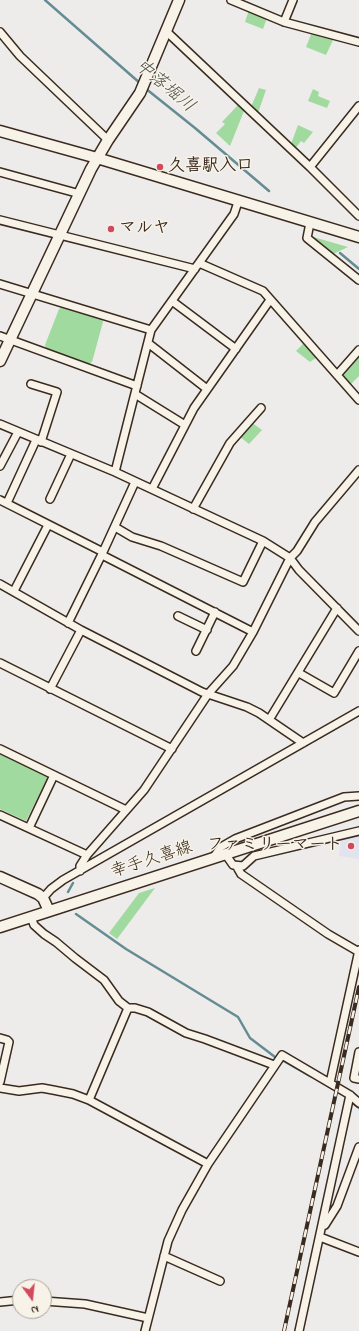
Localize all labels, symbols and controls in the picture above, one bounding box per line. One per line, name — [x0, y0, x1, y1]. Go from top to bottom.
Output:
water label: 中落堀川 — [129, 56, 199, 118]
place label: 久喜駅入口 — [168, 157, 253, 177]
marker: 久喜駅入口 — [155, 162, 165, 172]
place label: マルヤ — [119, 219, 170, 239]
marker: マルヤ — [106, 224, 116, 234]
place label: ファミリーマート — [207, 836, 343, 856]
street label: 幸手久喜線 — [108, 838, 196, 884]
marker: ファミリーマート — [346, 841, 356, 851]
north arrow — [12, 1279, 52, 1319]
text: N — [29, 1301, 41, 1318]

